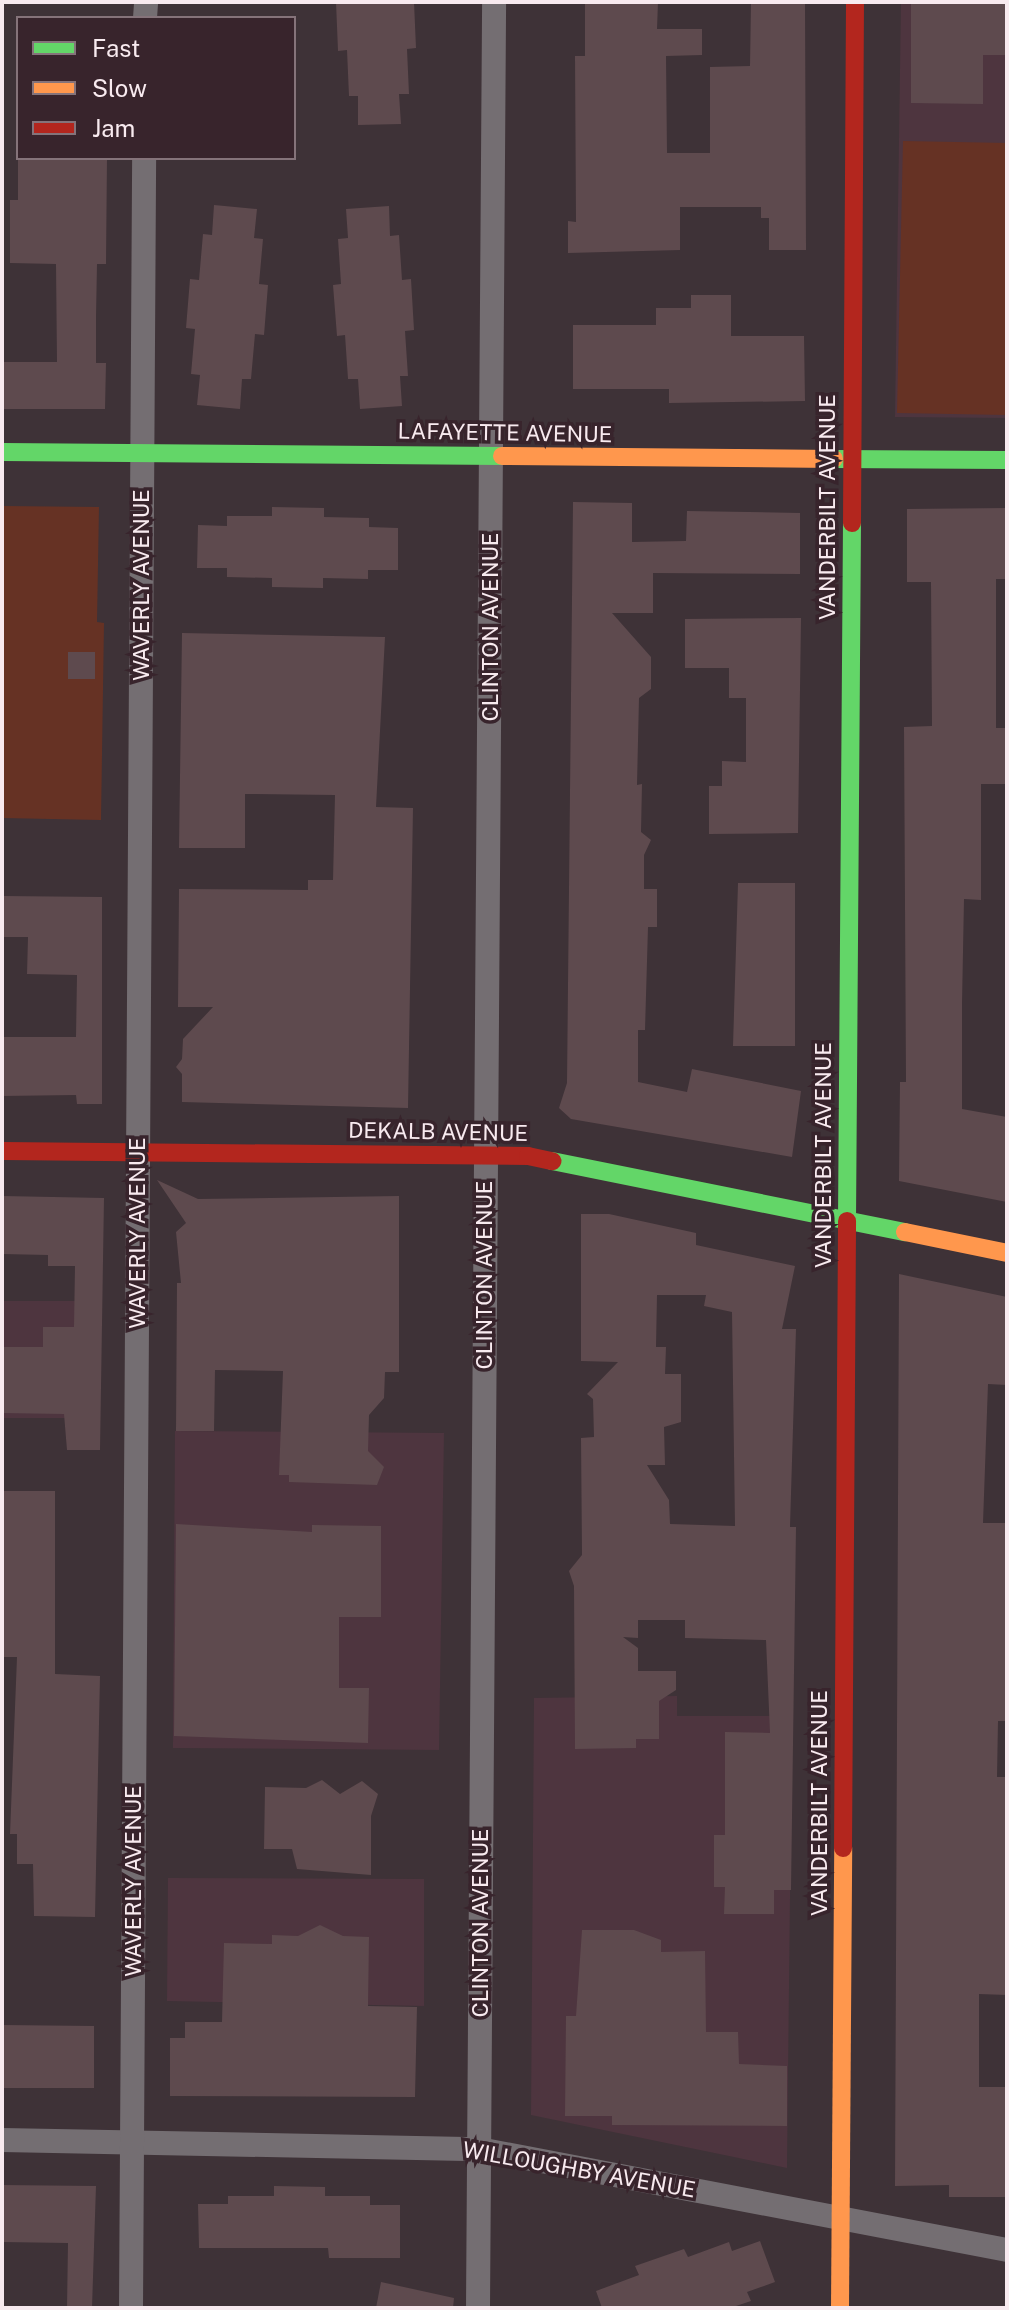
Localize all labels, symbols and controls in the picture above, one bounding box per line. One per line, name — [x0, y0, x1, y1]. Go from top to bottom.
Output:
legend — [16, 16, 296, 160]
text: Fast — [92, 34, 140, 62]
text: Slow — [92, 74, 147, 102]
text: Jam — [92, 114, 135, 142]
street label: VANDERBILT AVENUE — [815, 394, 841, 620]
street label: LAFAYETTE AVENUE — [397, 418, 613, 448]
street label: WAVERLY AVENUE — [129, 489, 155, 681]
street label: CLINTON AVENUE — [478, 533, 504, 721]
street label: VANDERBILT AVENUE — [811, 1042, 837, 1268]
street label: DEKALB AVENUE — [348, 1117, 528, 1147]
street label: WAVERLY AVENUE — [125, 1137, 151, 1329]
street label: CLINTON AVENUE — [472, 1181, 498, 1369]
street label: VANDERBILT AVENUE — [807, 1690, 833, 1916]
street label: WAVERLY AVENUE — [121, 1785, 147, 1977]
street label: CLINTON AVENUE — [468, 1829, 494, 2017]
street label: WILLOUGHBY AVENUE — [460, 2136, 698, 2204]

